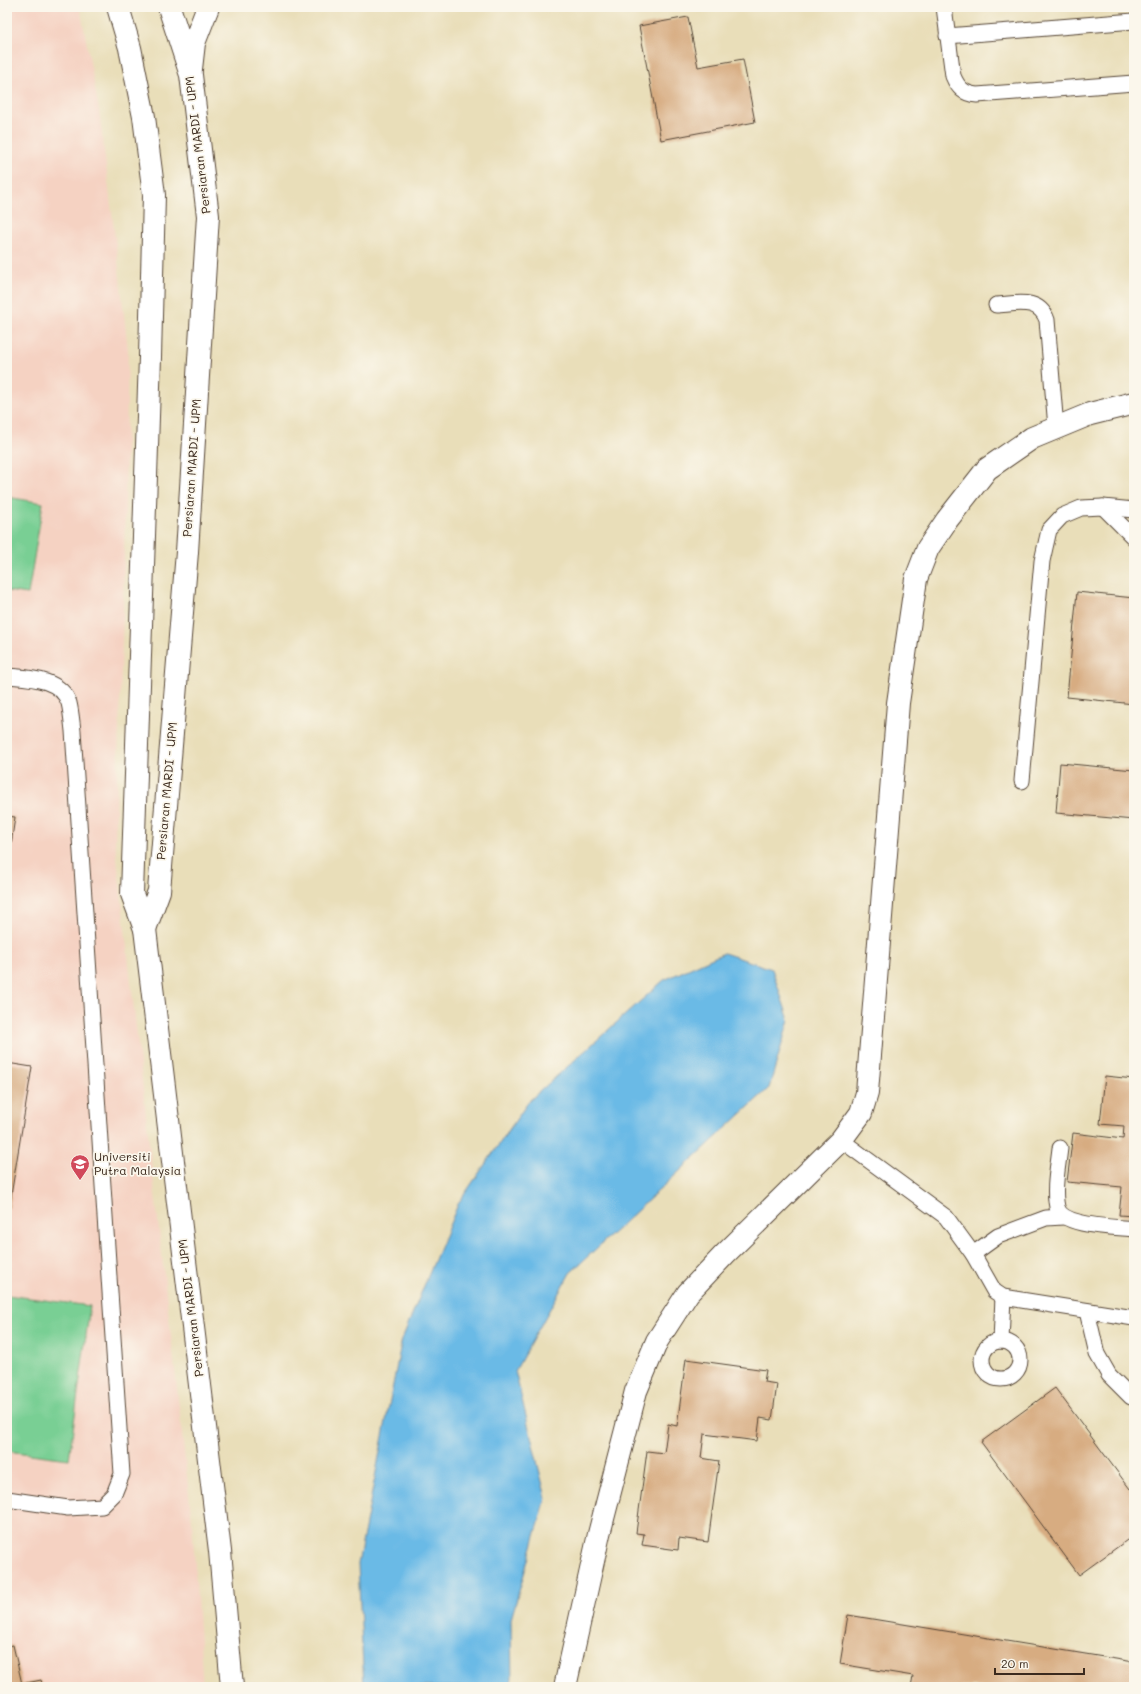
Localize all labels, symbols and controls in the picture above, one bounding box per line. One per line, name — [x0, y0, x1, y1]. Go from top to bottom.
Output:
street label: Persiaran MARDI - UPM — [181, 75, 213, 215]
street label: Persiaran MARDI - UPM — [178, 398, 204, 538]
street label: Persiaran MARDI - UPM — [152, 721, 180, 861]
place label: Universiti Putra Malaysia — [94, 1148, 181, 1178]
school or university icon: Universiti Putra Malaysia — [69, 1153, 91, 1181]
street label: Persiaran MARDI - UPM — [174, 1238, 206, 1378]
scale bar — [995, 1650, 1084, 1676]
text: 20 m — [1001, 1655, 1029, 1671]

